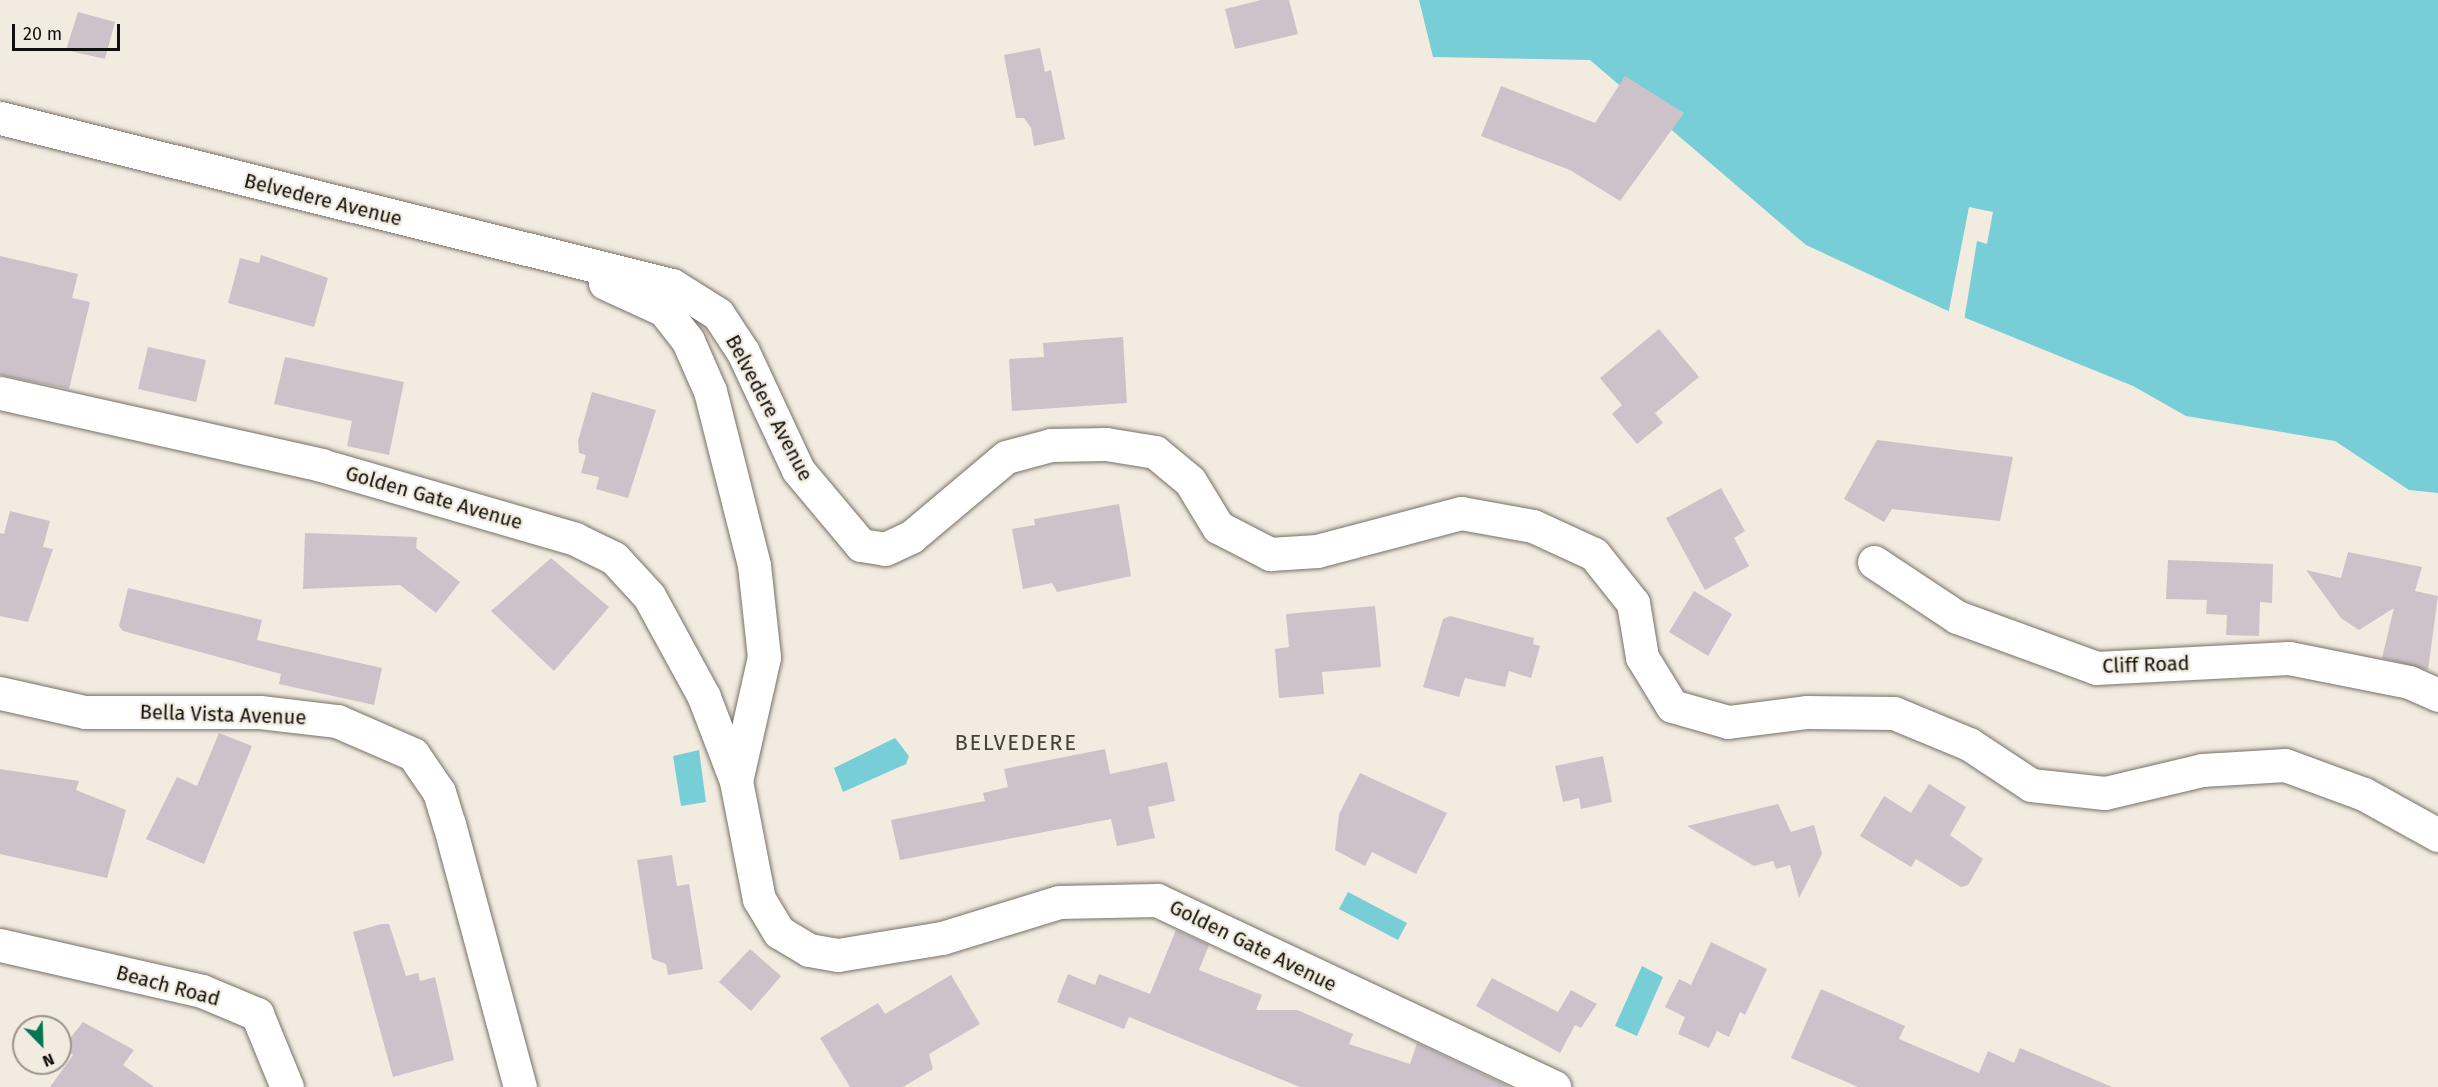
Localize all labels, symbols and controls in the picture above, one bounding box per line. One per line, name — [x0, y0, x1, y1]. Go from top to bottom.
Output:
scale bar — [15, 12, 123, 50]
text: 20 m — [23, 23, 62, 45]
street label: Belvedere Avenue — [242, 169, 404, 231]
street label: Belvedere Avenue — [720, 331, 818, 485]
street label: Golden Gate Avenue — [343, 461, 525, 535]
street label: Cliff Road — [2102, 651, 2190, 679]
street label: Bella Vista Avenue — [139, 700, 307, 730]
district label: BELVEDERE — [955, 730, 1077, 756]
street label: Golden Gate Avenue — [1166, 895, 1340, 997]
street label: Beach Road — [113, 961, 223, 1011]
north arrow — [12, 1015, 72, 1075]
text: N — [40, 1049, 57, 1071]

